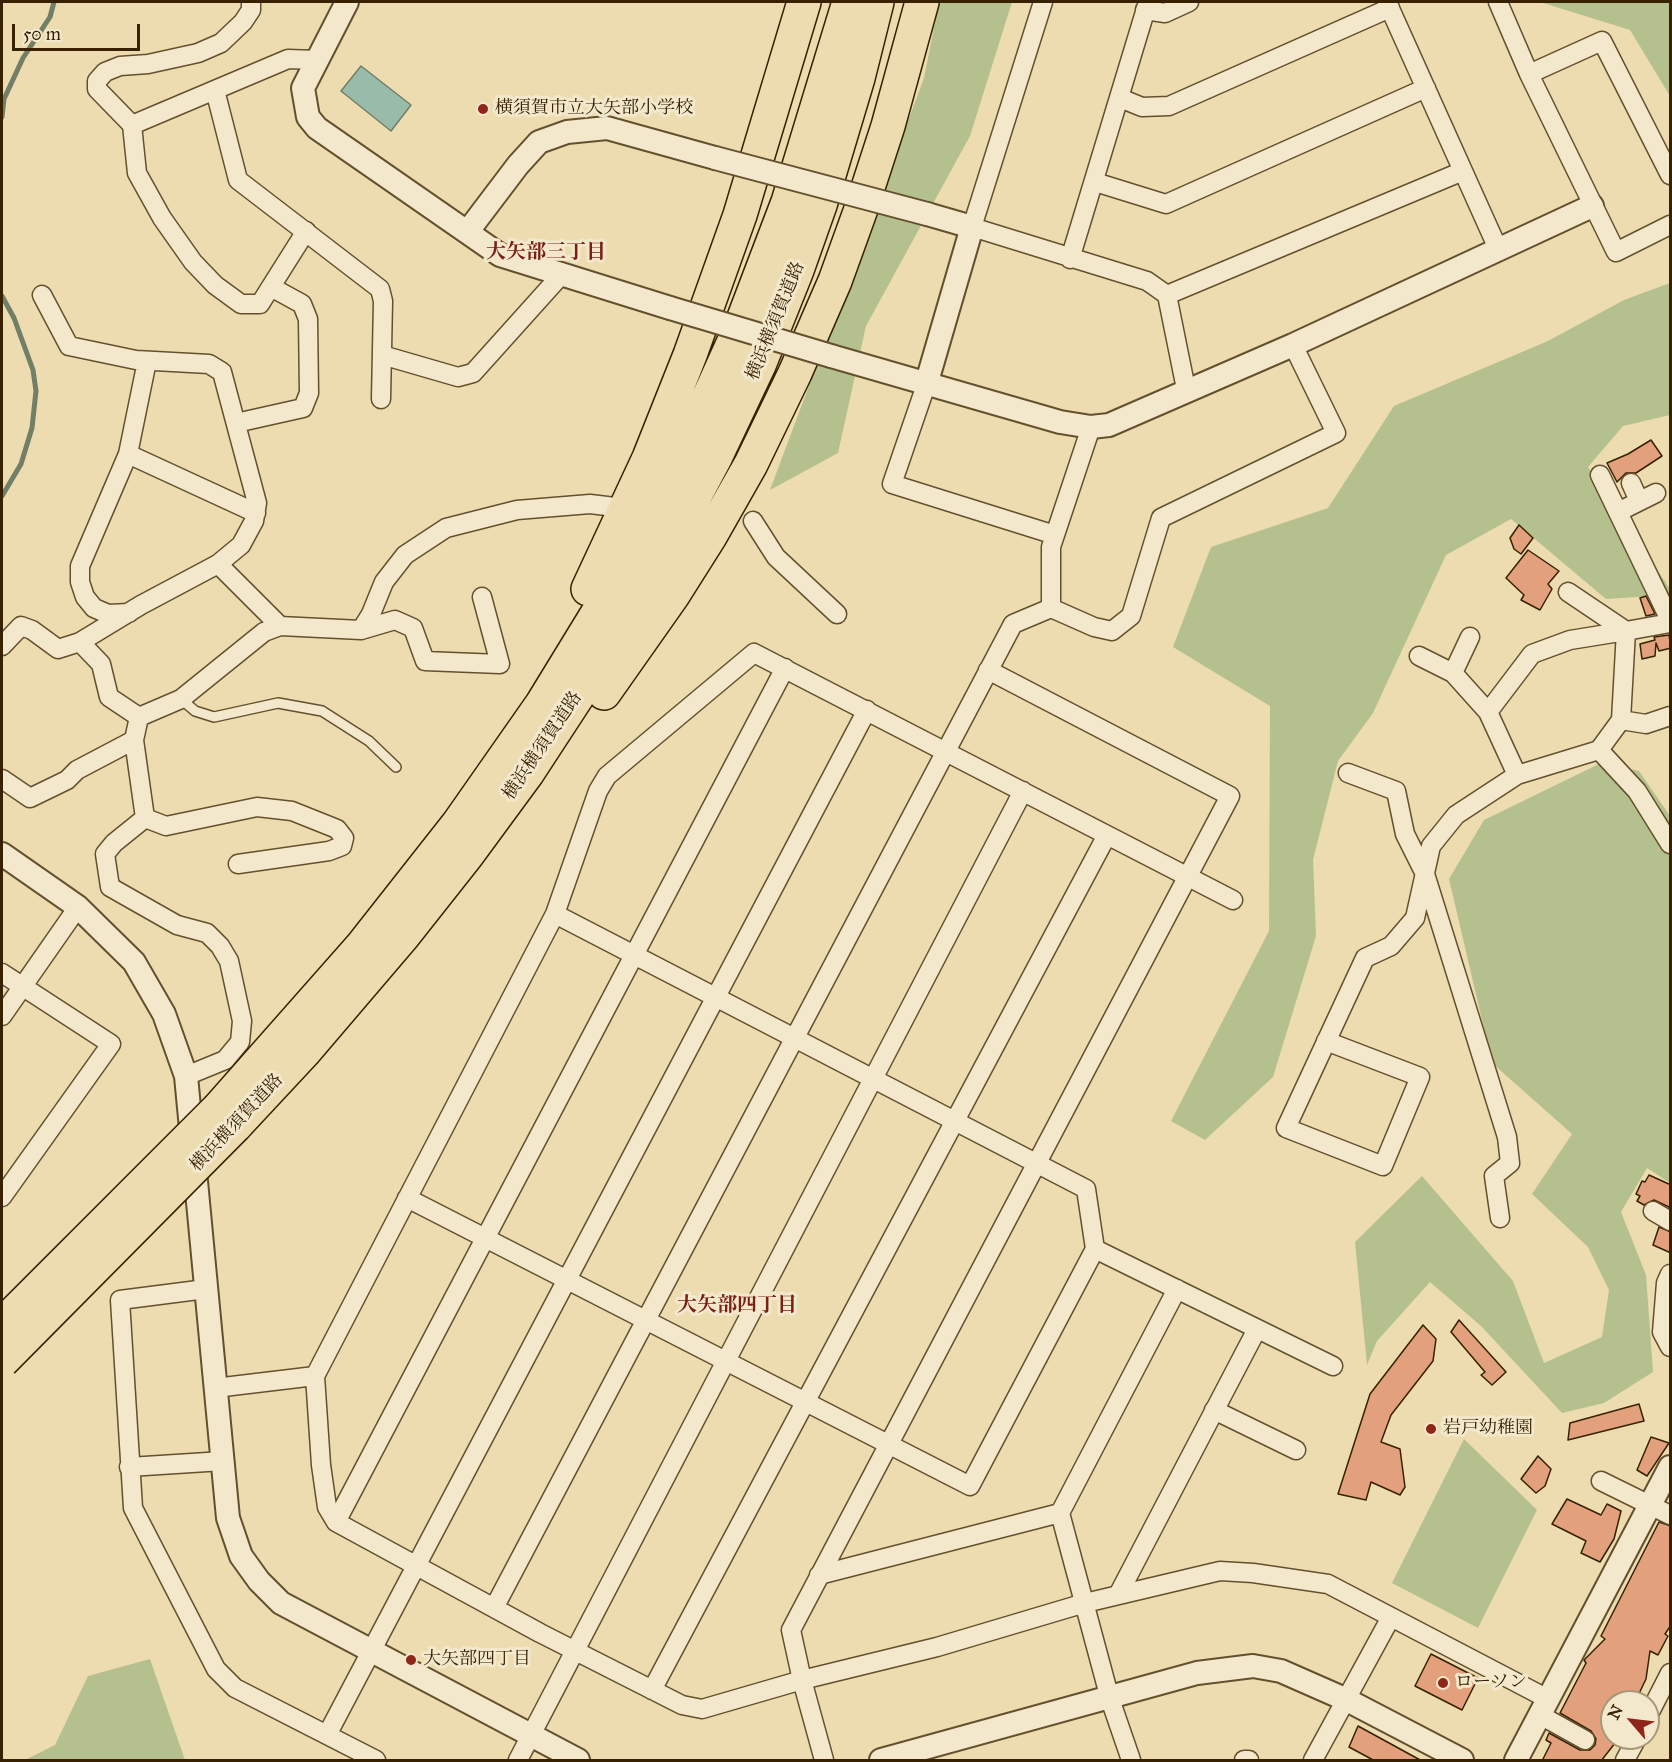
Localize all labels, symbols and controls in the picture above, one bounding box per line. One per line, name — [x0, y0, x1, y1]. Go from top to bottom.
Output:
scale bar — [15, 12, 142, 50]
text: 50 m — [23, 23, 61, 45]
place label: 横須賀市立大矢部小学校 — [495, 98, 693, 120]
marker: 横須賀市立大矢部小学校 — [476, 102, 490, 116]
district label: 大矢部三丁目 — [486, 241, 606, 265]
street label: 横浜横須賀道路 — [742, 259, 810, 383]
street label: 横浜横須賀道路 — [499, 688, 587, 804]
street label: 横浜横須賀道路 — [186, 1070, 288, 1176]
district label: 大矢部四丁目 — [677, 1294, 797, 1318]
place label: 岩戸幼稚園 — [1443, 1418, 1533, 1440]
marker: 岩戸幼稚園 — [1424, 1422, 1438, 1436]
place label: 大矢部四丁目 — [423, 1649, 531, 1671]
marker: 大矢部四丁目 — [404, 1653, 418, 1667]
place label: ローソン — [1455, 1672, 1527, 1694]
marker: ローソン — [1436, 1676, 1450, 1690]
north arrow — [1600, 1690, 1660, 1750]
text: N — [1604, 1702, 1627, 1723]

